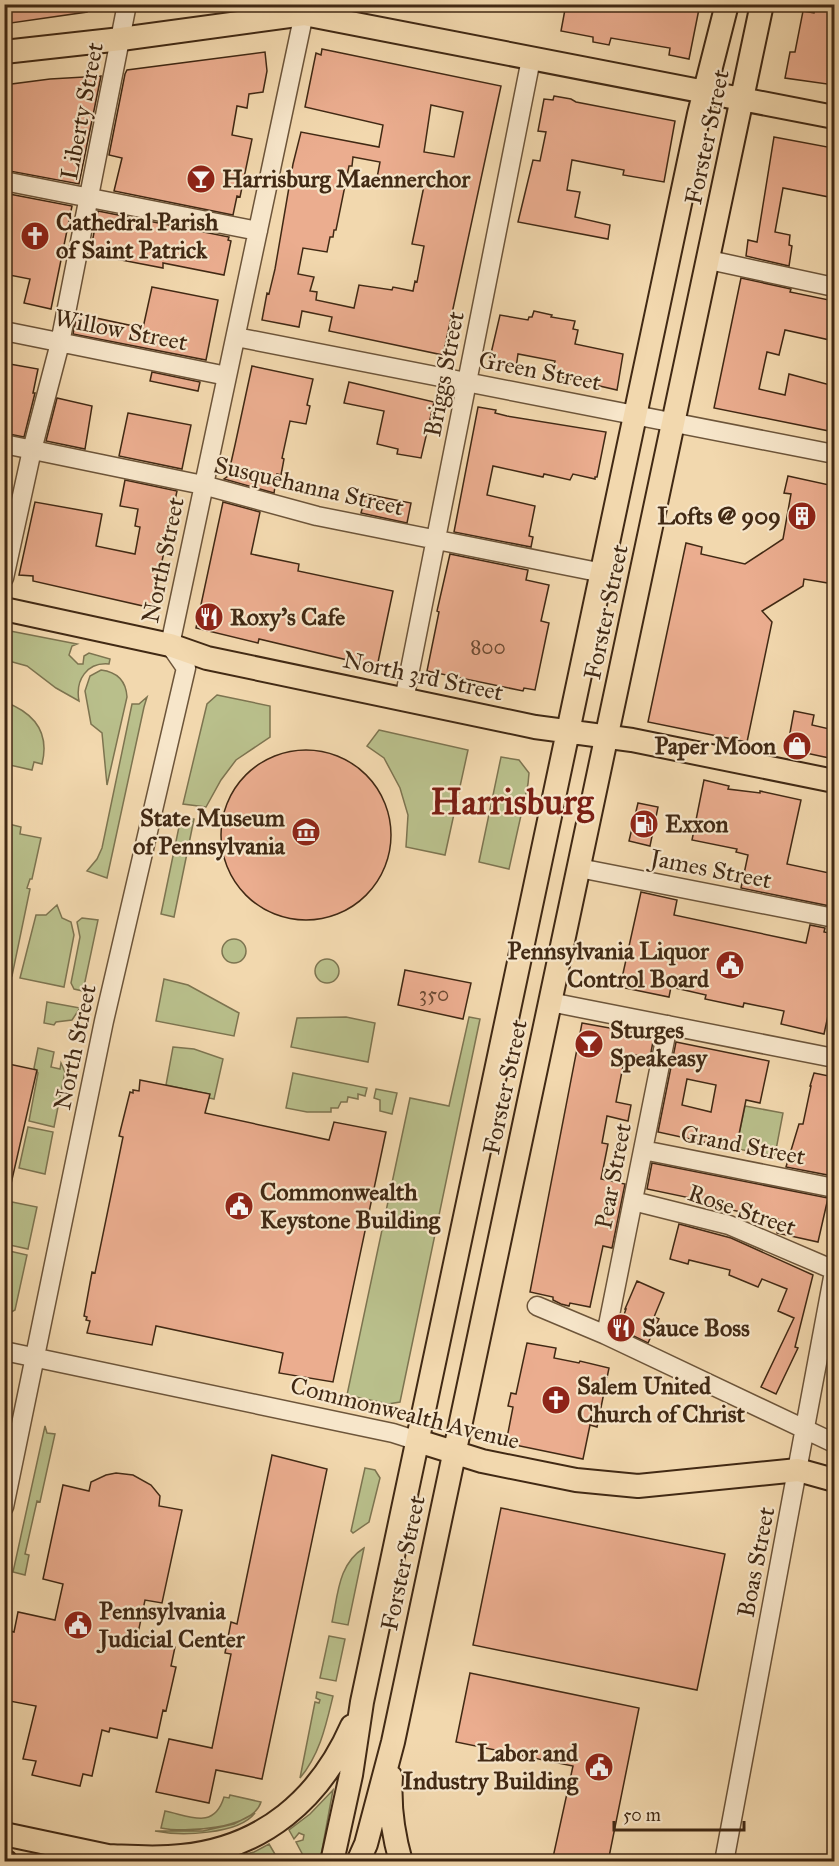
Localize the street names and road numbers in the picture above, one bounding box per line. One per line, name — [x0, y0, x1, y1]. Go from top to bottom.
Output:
street label: Liberty Street — [54, 39, 110, 182]
street label: Forster Street — [678, 66, 736, 207]
street label: Willow Street — [52, 302, 191, 358]
street label: Briggs Street — [417, 308, 471, 439]
street label: Green Street — [476, 344, 604, 398]
street label: Susquehanna Street — [211, 450, 407, 523]
street label: North Street — [135, 494, 191, 626]
street label: Forster Street — [577, 541, 635, 682]
street label: North 3rd Street — [340, 644, 507, 708]
street label: James Street — [645, 842, 775, 896]
street label: North Street — [47, 981, 103, 1113]
street label: Forster Street — [476, 1016, 534, 1157]
street label: Grand Street — [678, 1118, 808, 1172]
street label: Pear Street — [588, 1120, 638, 1231]
street label: Rose Street — [684, 1178, 801, 1243]
street label: Commonwealth Avenue — [287, 1370, 523, 1456]
street label: Forster Street — [374, 1492, 432, 1633]
street label: Boas Street — [731, 1504, 781, 1620]

